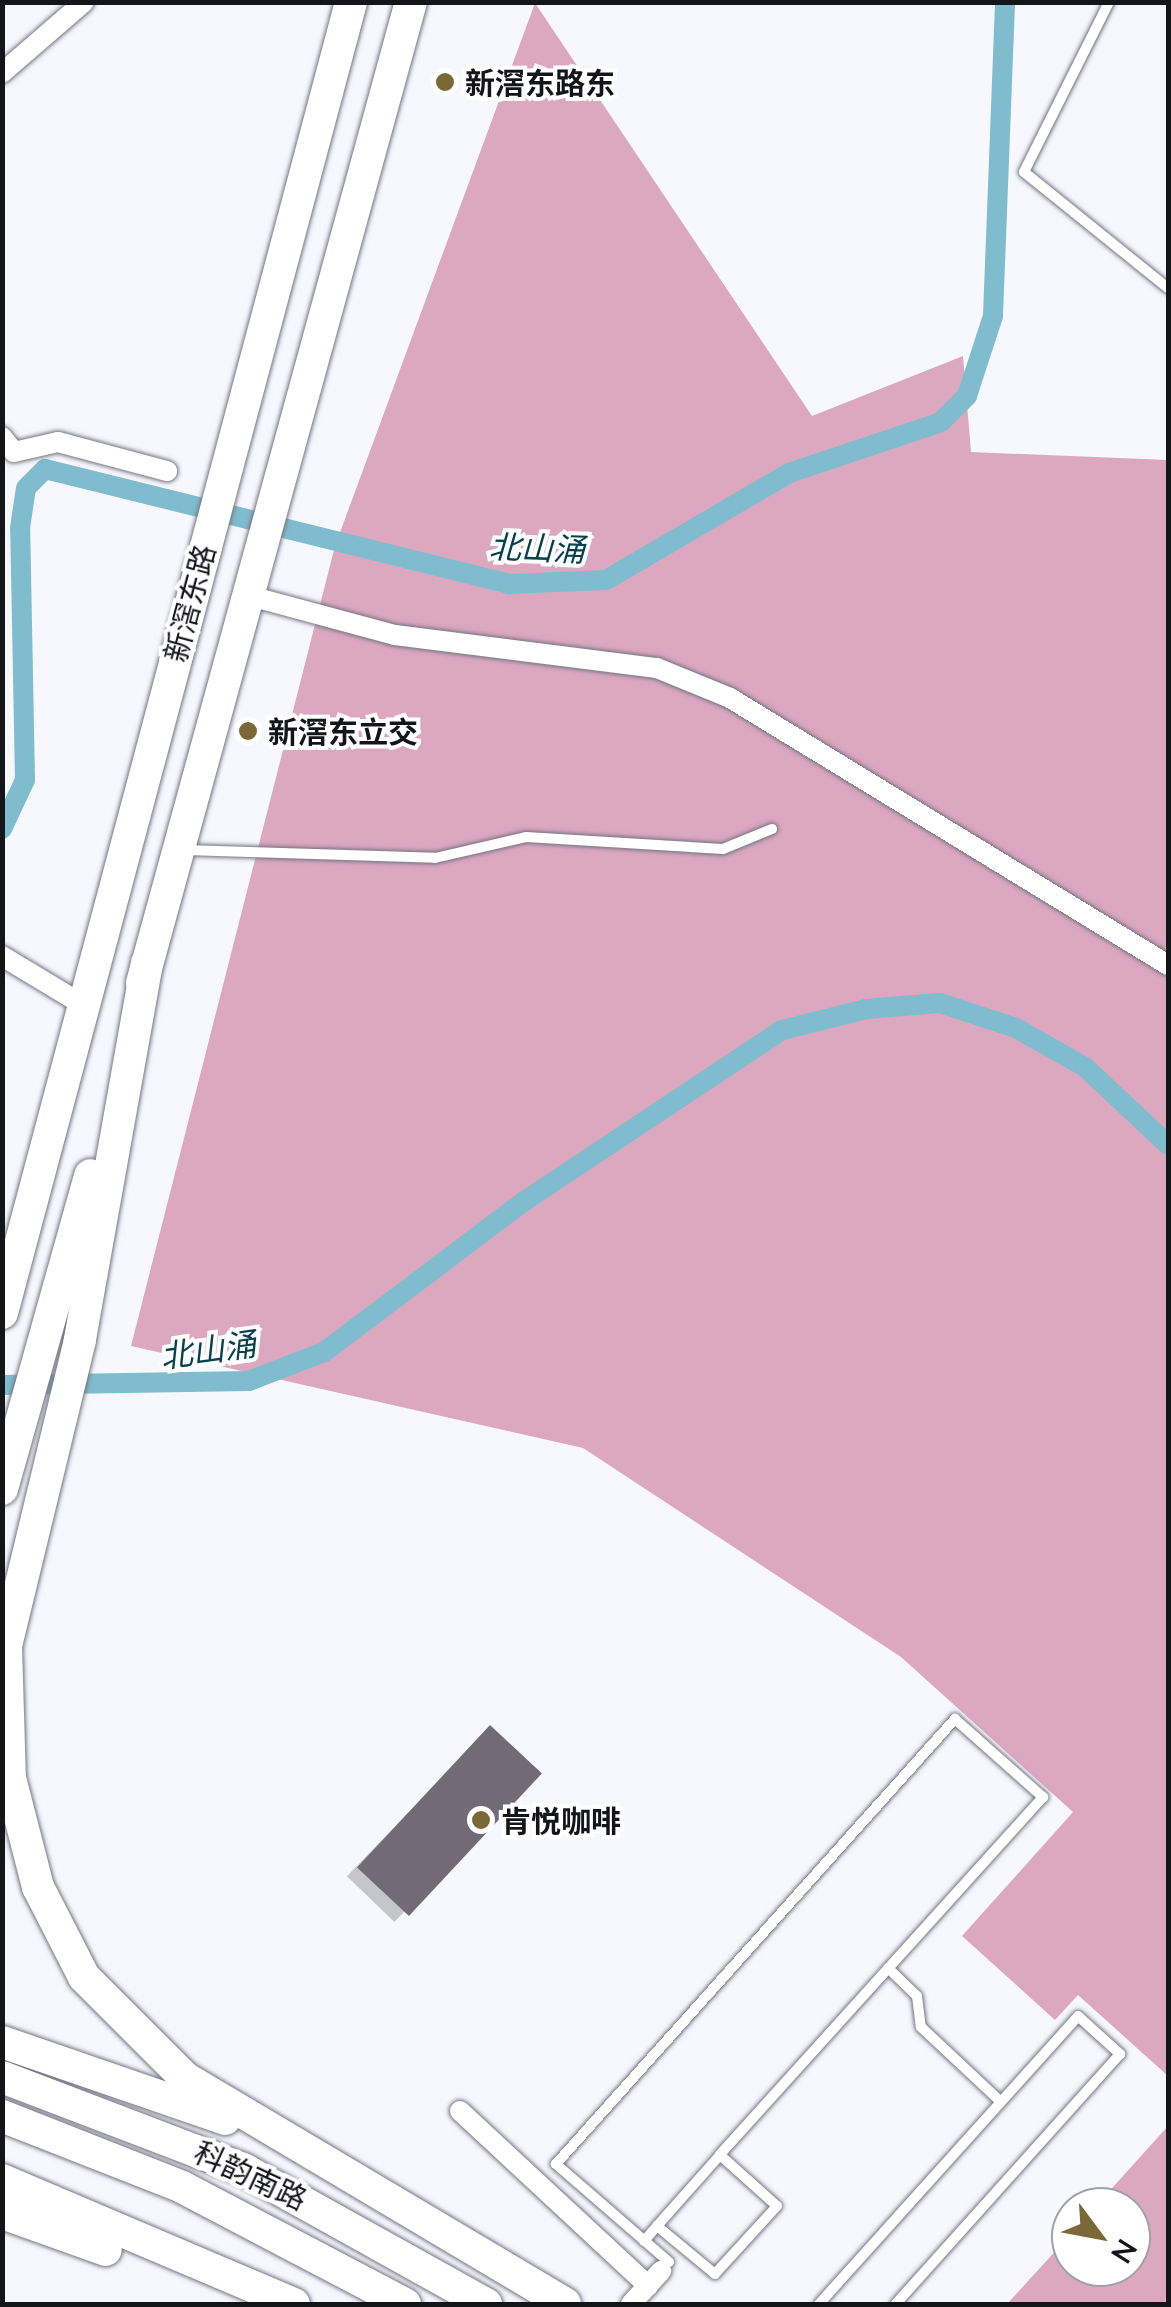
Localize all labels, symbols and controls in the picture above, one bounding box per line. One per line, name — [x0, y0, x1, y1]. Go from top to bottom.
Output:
place label: 新滘东路东 — [465, 64, 615, 100]
marker: 新滘东路东 — [434, 71, 456, 93]
water label: 北山涌 — [488, 527, 586, 569]
street label: 新滘东路 — [156, 540, 222, 666]
place label: 新滘东立交 — [268, 713, 418, 749]
marker: 新滘东立交 — [237, 720, 259, 742]
water label: 北山涌 — [158, 1324, 258, 1376]
place label: 肯悦咖啡 — [501, 1802, 621, 1838]
marker: 肯悦咖啡 — [470, 1809, 492, 1831]
street label: 科韵南路 — [189, 2133, 313, 2217]
north arrow — [1051, 2187, 1151, 2287]
text: N — [1105, 2234, 1145, 2270]

